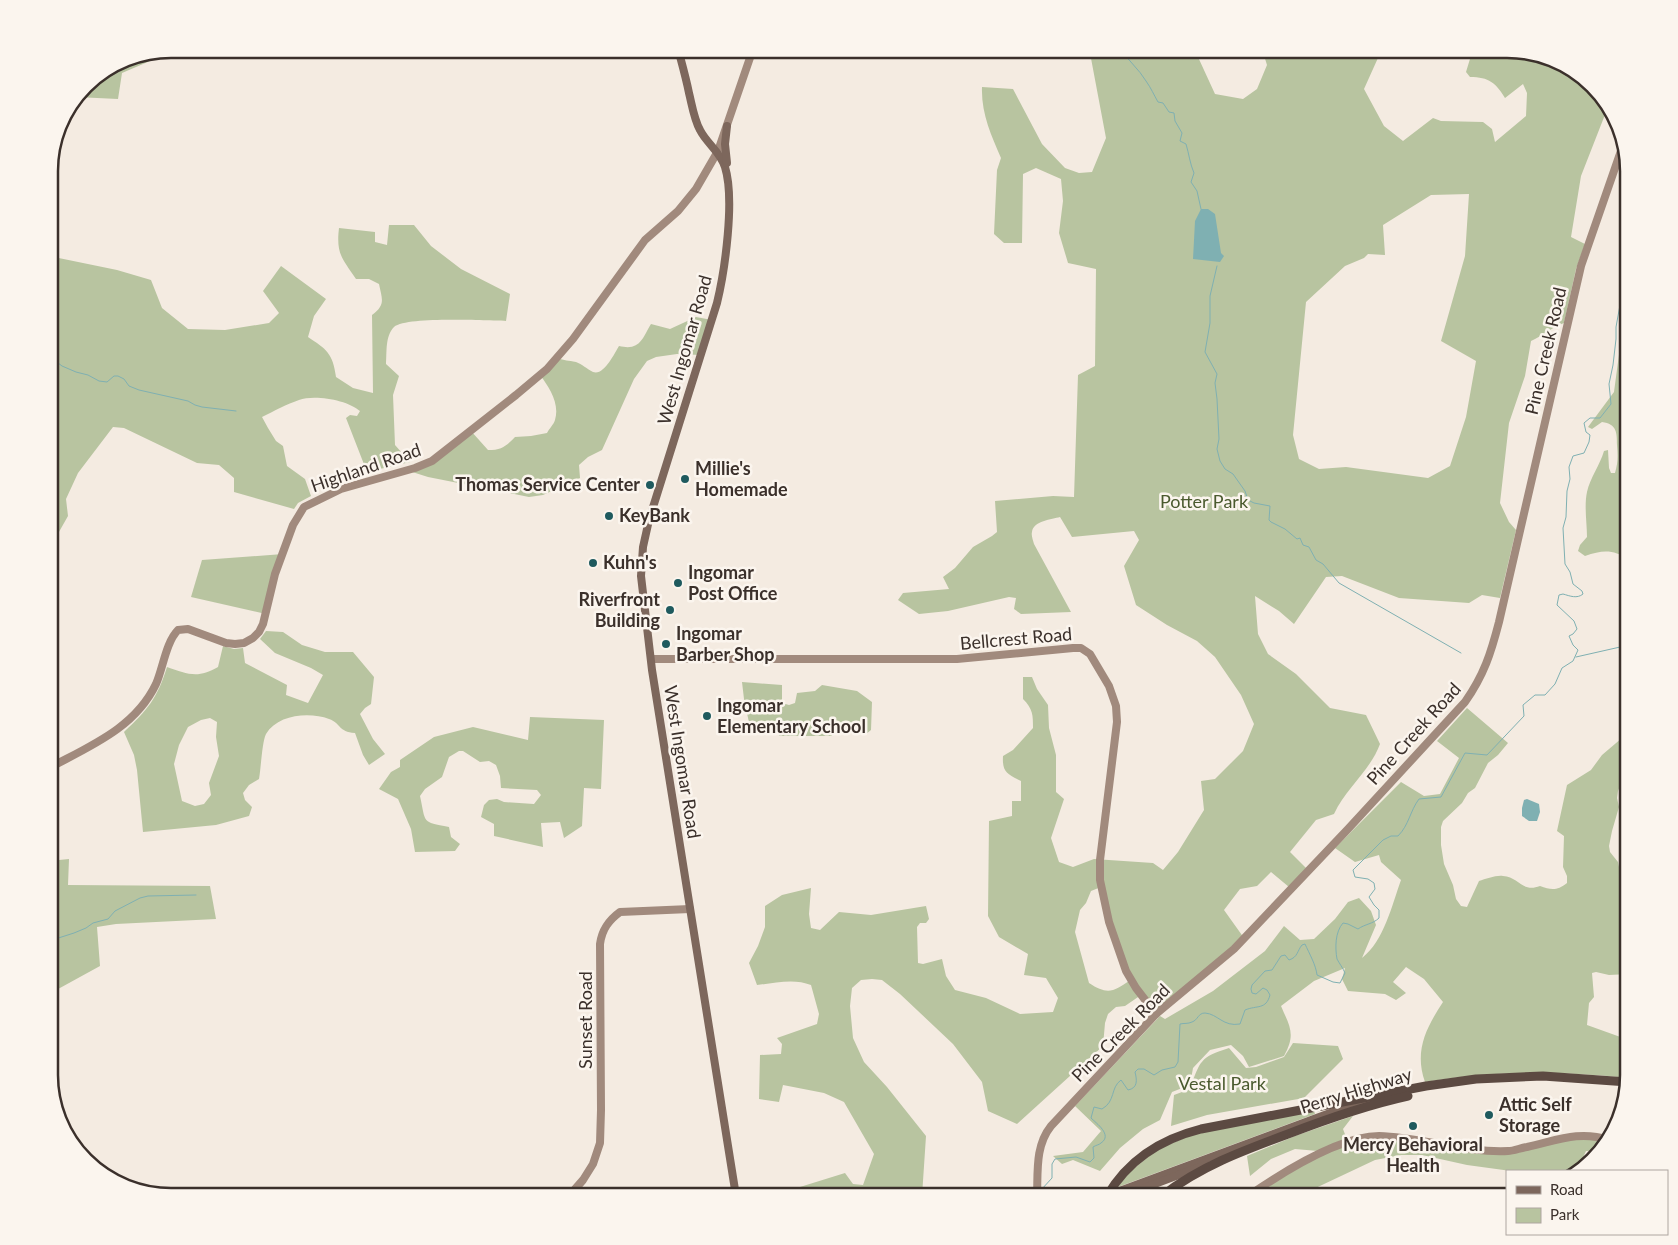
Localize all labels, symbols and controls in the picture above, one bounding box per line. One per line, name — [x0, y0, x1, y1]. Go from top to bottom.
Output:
street label: West Ingomar Road — [652, 272, 716, 427]
street label: Pine Creek Road — [1520, 285, 1570, 417]
street label: Highland Road — [308, 438, 424, 496]
place label: Millie's Homemade — [695, 457, 788, 500]
place label: Thomas Service Center — [455, 473, 640, 495]
marker: Millie's Homemade — [679, 473, 691, 485]
marker: Thomas Service Center — [644, 479, 656, 491]
park label: Potter Park — [1160, 490, 1249, 512]
place label: KeyBank — [619, 504, 690, 526]
marker: KeyBank — [603, 510, 615, 522]
place label: Kuhn's — [603, 551, 657, 573]
marker: Kuhn's — [587, 557, 599, 569]
place label: Ingomar Post Office — [688, 561, 778, 604]
marker: Ingomar Post Office — [672, 577, 684, 589]
place label: Riverfront Building — [578, 588, 660, 631]
marker: Riverfront Building — [664, 604, 676, 616]
place label: Ingomar Barber Shop — [676, 622, 775, 665]
street label: Bellcrest Road — [959, 622, 1073, 654]
marker: Ingomar Barber Shop — [660, 638, 672, 650]
street label: Pine Creek Road — [1362, 678, 1465, 789]
street label: West Ingomar Road — [660, 684, 706, 840]
place label: Ingomar Elementary School — [717, 694, 866, 737]
marker: Ingomar Elementary School — [701, 710, 713, 722]
street label: Sunset Road — [574, 971, 596, 1069]
street label: Pine Creek Road — [1067, 979, 1174, 1086]
street label: Perry Highway — [1297, 1062, 1415, 1117]
park label: Vestal Park — [1178, 1072, 1267, 1094]
place label: Attic Self Storage — [1498, 1093, 1572, 1136]
marker: Attic Self Storage — [1483, 1109, 1495, 1121]
marker: Mercy Behavioral Health — [1407, 1120, 1419, 1132]
place label: Mercy Behavioral Health — [1343, 1133, 1483, 1176]
legend — [1506, 1170, 1668, 1235]
text: Road — [1550, 1180, 1583, 1198]
text: Park — [1550, 1205, 1580, 1223]

